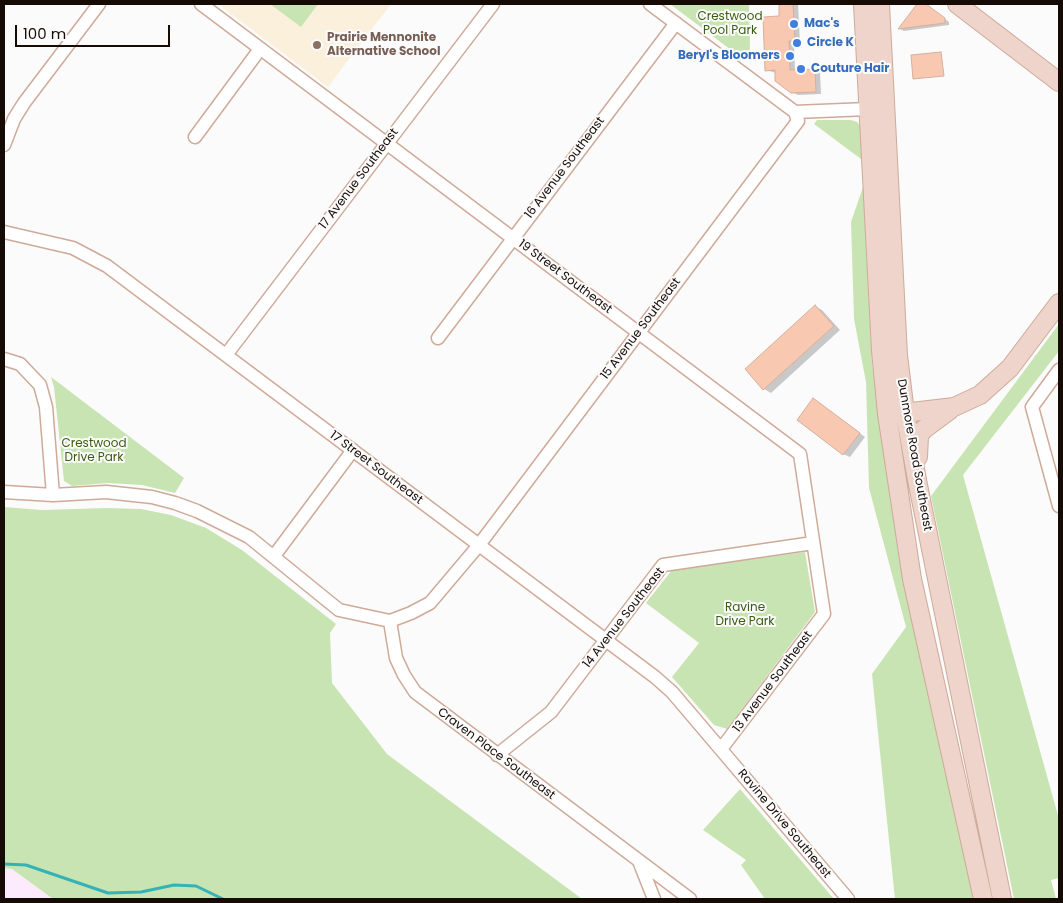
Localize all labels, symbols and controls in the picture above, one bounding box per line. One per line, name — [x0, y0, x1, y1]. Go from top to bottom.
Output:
park label: Crestwood Pool Park — [697, 10, 763, 38]
scale bar — [18, 15, 172, 47]
place label: Mac's — [804, 17, 840, 31]
marker: Mac's — [788, 18, 800, 30]
text: 100 m — [23, 23, 66, 44]
place label: Prairie Mennonite Alternative School — [327, 31, 440, 59]
place label: Circle K — [807, 36, 854, 50]
marker: Circle K — [791, 37, 803, 49]
marker: Prairie Mennonite Alternative School — [311, 39, 323, 51]
place label: Beryl's Bloomers — [678, 49, 780, 63]
marker: Beryl's Bloomers — [784, 50, 796, 62]
place label: Couture Hair — [811, 62, 890, 76]
marker: Couture Hair — [795, 63, 807, 75]
street label: 16 Avenue Southeast — [522, 114, 608, 222]
street label: 17 Avenue Southeast — [316, 126, 402, 232]
street label: 19 Street Southeast — [515, 237, 615, 317]
street label: 15 Avenue Southeast — [598, 275, 684, 383]
street label: Dunmore Road Southeast — [894, 378, 934, 532]
street label: 17 Street Southeast — [327, 428, 425, 508]
park label: Crestwood Drive Park — [61, 437, 127, 465]
street label: 14 Avenue Southeast — [580, 565, 668, 671]
park label: Ravine Drive Park — [715, 601, 775, 629]
street label: 13 Avenue Southeast — [730, 629, 816, 735]
street label: Craven Place Southeast — [434, 705, 558, 803]
street label: Ravine Drive Southeast — [734, 767, 834, 881]

